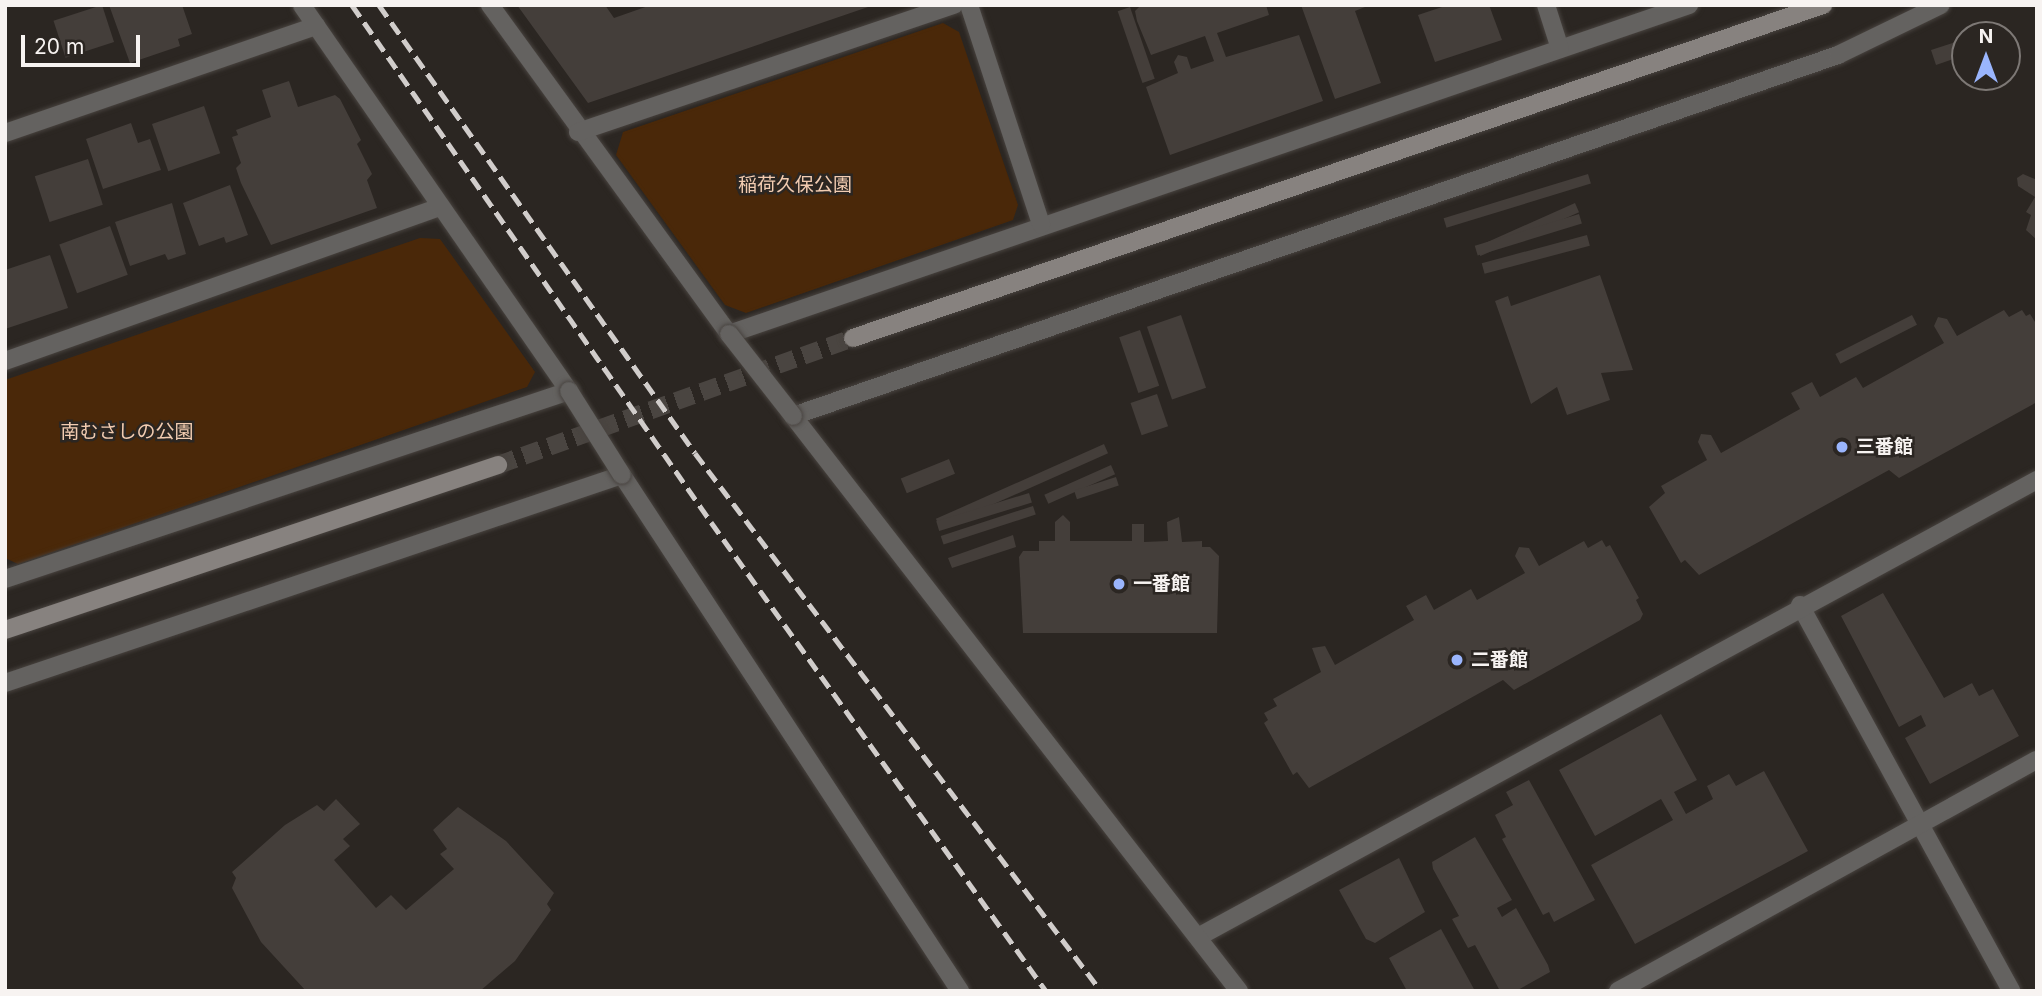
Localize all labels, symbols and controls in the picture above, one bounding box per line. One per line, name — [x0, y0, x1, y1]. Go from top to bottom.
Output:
scale bar — [24, 21, 144, 65]
north arrow — [1951, 21, 2021, 91]
text: N — [1979, 25, 1993, 48]
text: 20 m — [34, 34, 84, 59]
park label: 稲荷久保公園 — [738, 174, 852, 196]
park label: 南むさしの公園 — [61, 421, 193, 443]
place label: 三番館 — [1856, 436, 1913, 458]
marker: 三番館 — [1834, 439, 1850, 455]
place label: 一番館 — [1133, 573, 1190, 595]
marker: 一番館 — [1111, 576, 1127, 592]
place label: 二番館 — [1471, 649, 1528, 671]
marker: 二番館 — [1449, 652, 1465, 668]

